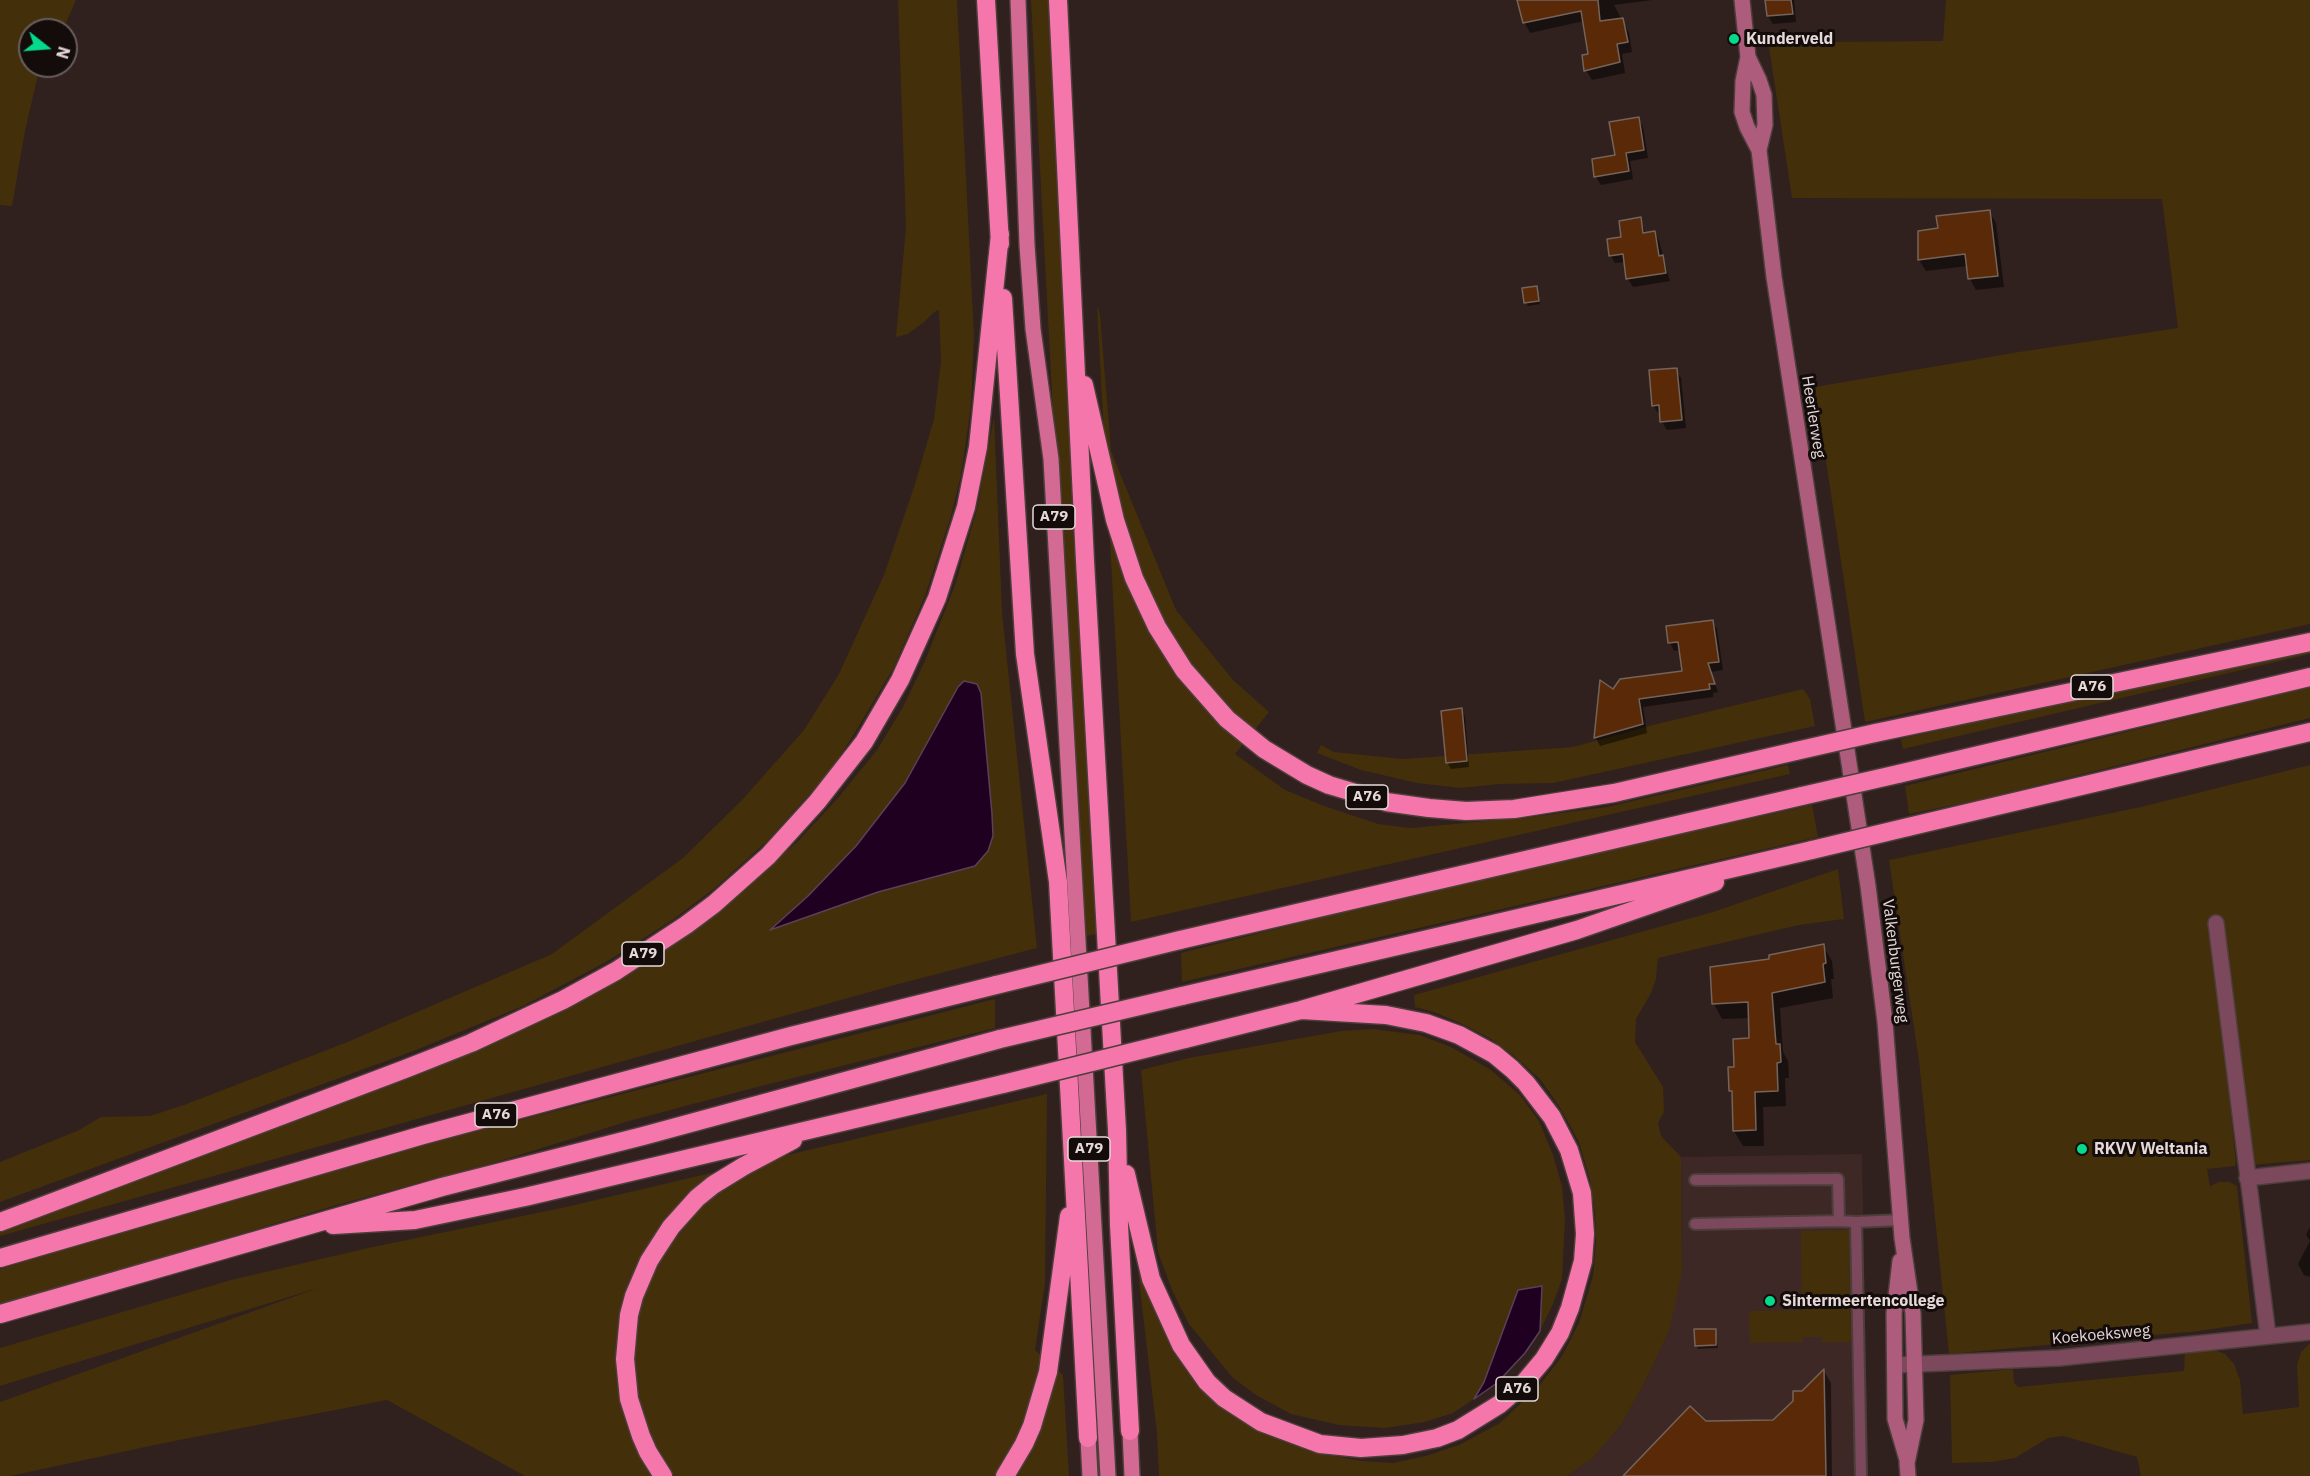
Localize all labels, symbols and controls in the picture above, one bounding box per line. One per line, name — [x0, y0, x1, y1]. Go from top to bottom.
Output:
north arrow — [18, 18, 78, 78]
place label: Kunderveld — [1746, 29, 1833, 49]
marker: Kunderveld — [1727, 32, 1741, 46]
text: N — [52, 44, 75, 61]
street label: Heerlerweg — [1797, 374, 1829, 460]
road number: A79 — [1033, 505, 1075, 529]
road number: A76 — [2071, 675, 2113, 699]
road number: A76 — [1346, 785, 1388, 809]
street label: Valkenburgerweg — [1878, 898, 1912, 1024]
road number: A79 — [622, 942, 664, 966]
road number: A76 — [475, 1103, 517, 1127]
road number: A79 — [1068, 1137, 1110, 1161]
place label: RKVV Weltania — [2094, 1139, 2208, 1159]
marker: RKVV Weltania — [2075, 1142, 2089, 1156]
place label: Sintermeertencollege — [1782, 1291, 1945, 1311]
marker: Sintermeertencollege — [1763, 1294, 1777, 1308]
street label: Koekoeksweg — [2051, 1321, 2151, 1349]
road number: A76 — [1496, 1377, 1538, 1401]

